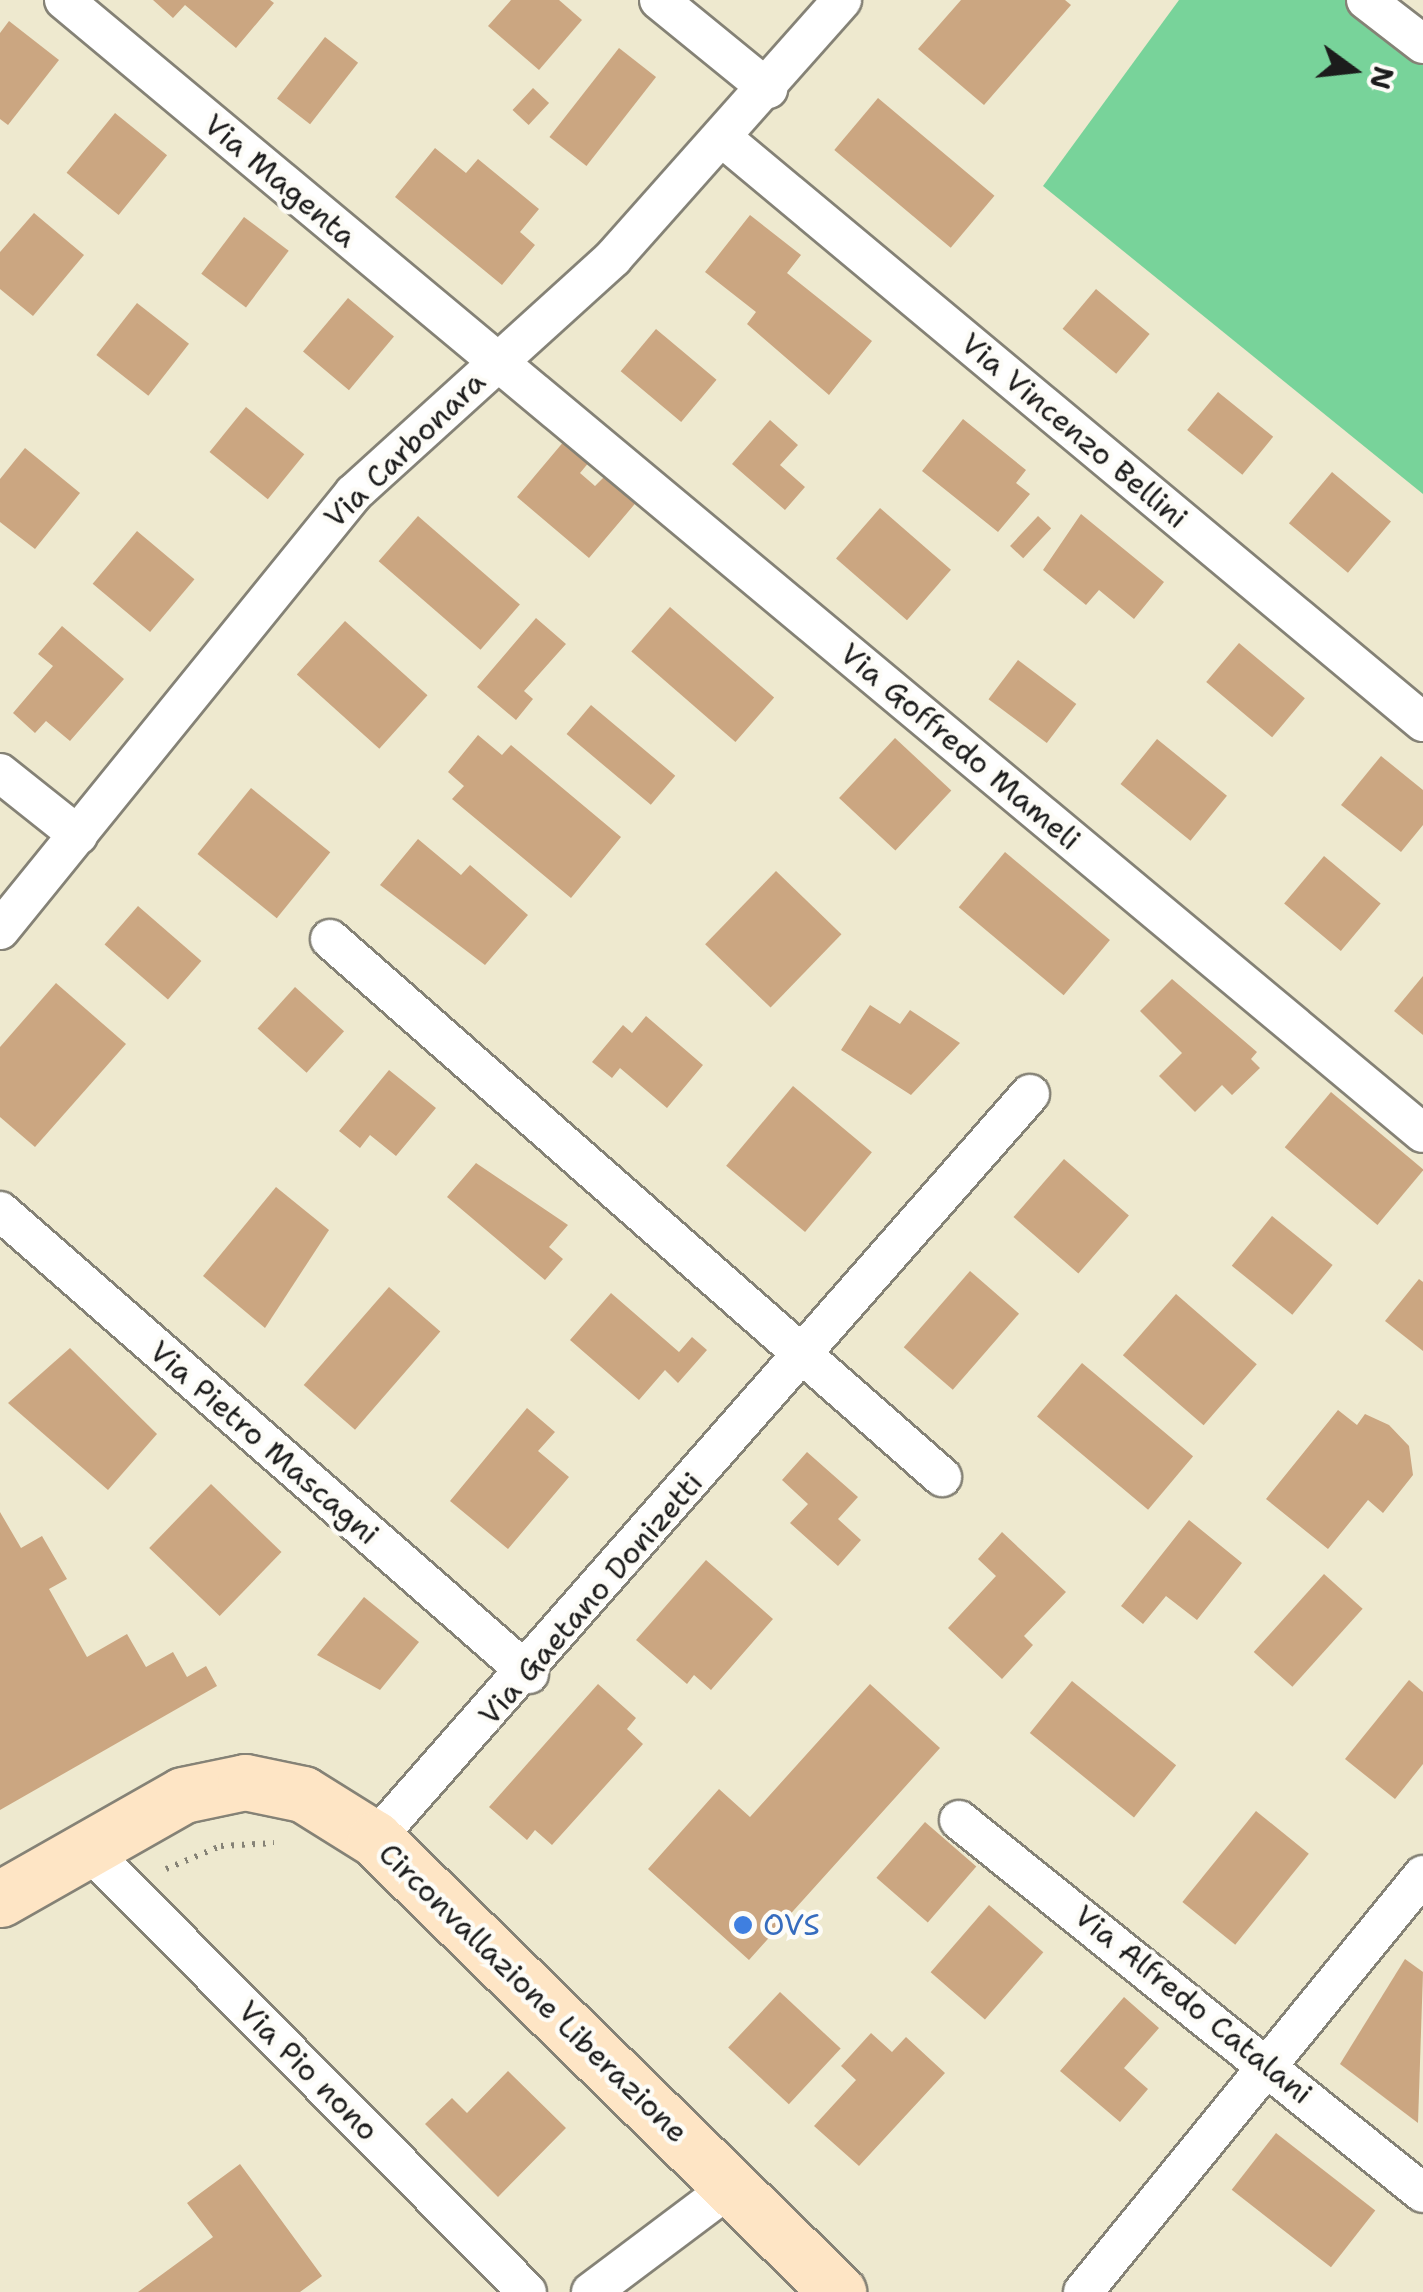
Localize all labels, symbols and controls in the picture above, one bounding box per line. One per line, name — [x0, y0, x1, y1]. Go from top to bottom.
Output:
north arrow — [1303, 20, 1403, 120]
text: N — [1361, 62, 1403, 93]
street label: Via Magenta — [196, 107, 364, 255]
street label: Via Vincenzo Bellini — [953, 326, 1195, 536]
street label: Via Carbonara — [317, 364, 493, 536]
street label: Via Goffredo Mameli — [832, 636, 1088, 858]
street label: Via Pietro Mascagni — [142, 1334, 386, 1552]
street label: Via Gaetano Donizetti — [471, 1465, 711, 1733]
street label: Circonvallazione Liberazione — [371, 1836, 695, 2150]
street label: Via Alfredo Catalani — [1067, 1898, 1319, 2112]
place label: OVS — [763, 1907, 820, 1943]
marker: OVS — [732, 1914, 754, 1936]
street label: Via Pio nono — [230, 1993, 386, 2149]

